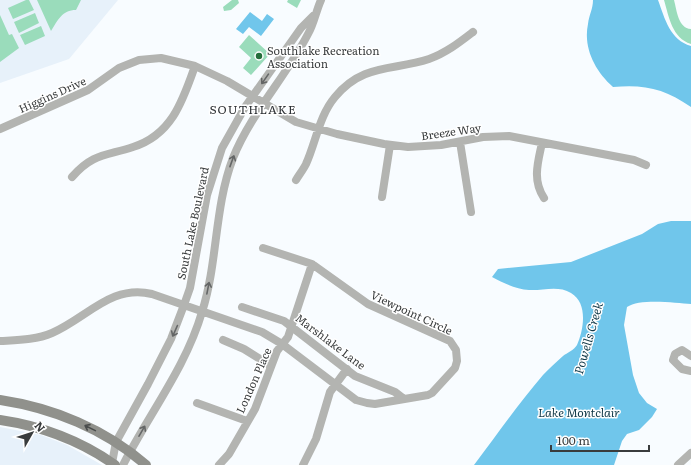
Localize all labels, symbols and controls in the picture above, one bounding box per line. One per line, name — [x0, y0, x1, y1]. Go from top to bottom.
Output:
place label: Southlake Recreation Association — [267, 42, 379, 71]
marker: Southlake Recreation Association — [254, 51, 264, 61]
street label: Higgins Drive — [16, 72, 88, 116]
one-way arrow — [261, 74, 269, 85]
district label: SOUTHLAKE — [209, 100, 297, 118]
street label: Breeze Way — [420, 119, 483, 143]
one-way arrow — [229, 156, 237, 168]
street label: South Lake Boulevard — [172, 165, 212, 281]
one-way arrow — [204, 282, 212, 295]
street label: Viewpoint Circle — [369, 286, 456, 338]
water label: Powells Creek — [569, 300, 607, 376]
street label: Marshlake Lane — [293, 309, 370, 373]
one-way arrow — [170, 324, 178, 336]
street label: London Place — [231, 344, 275, 415]
water label: Lake Montclair — [538, 403, 620, 421]
north arrow — [12, 413, 52, 453]
text: N — [31, 417, 50, 435]
one-way arrow — [85, 424, 97, 431]
one-way arrow — [138, 425, 146, 437]
scale bar — [551, 427, 649, 453]
text: 100 m — [557, 431, 590, 449]

